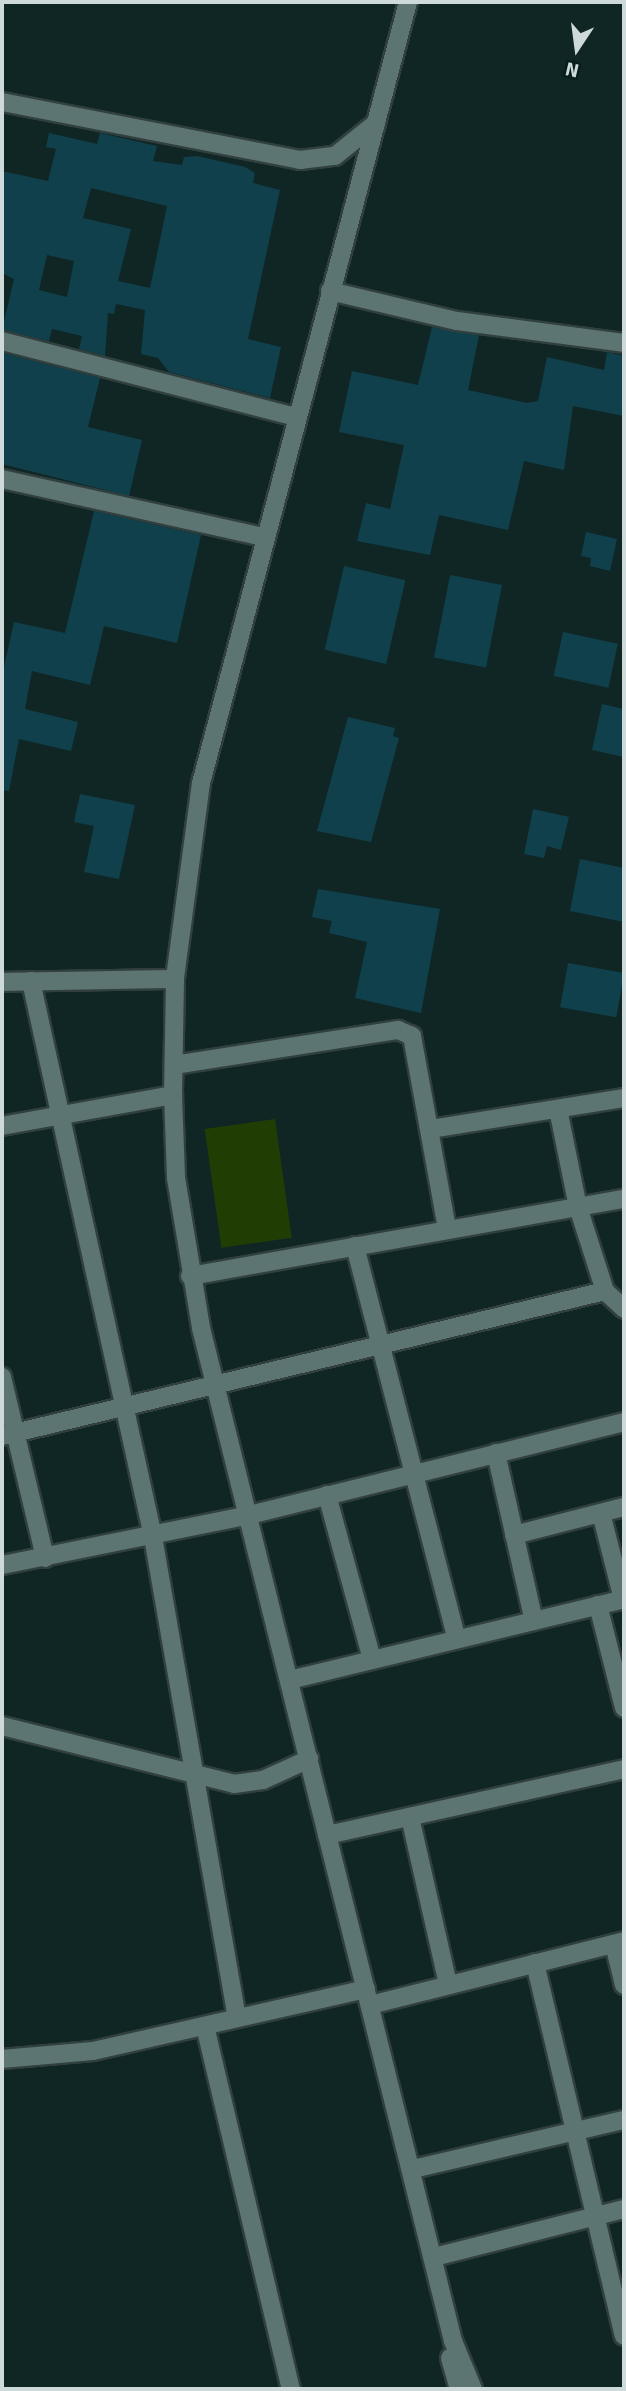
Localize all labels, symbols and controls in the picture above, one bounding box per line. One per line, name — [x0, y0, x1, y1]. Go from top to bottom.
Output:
north arrow — [542, 14, 612, 84]
text: N — [563, 56, 581, 83]

